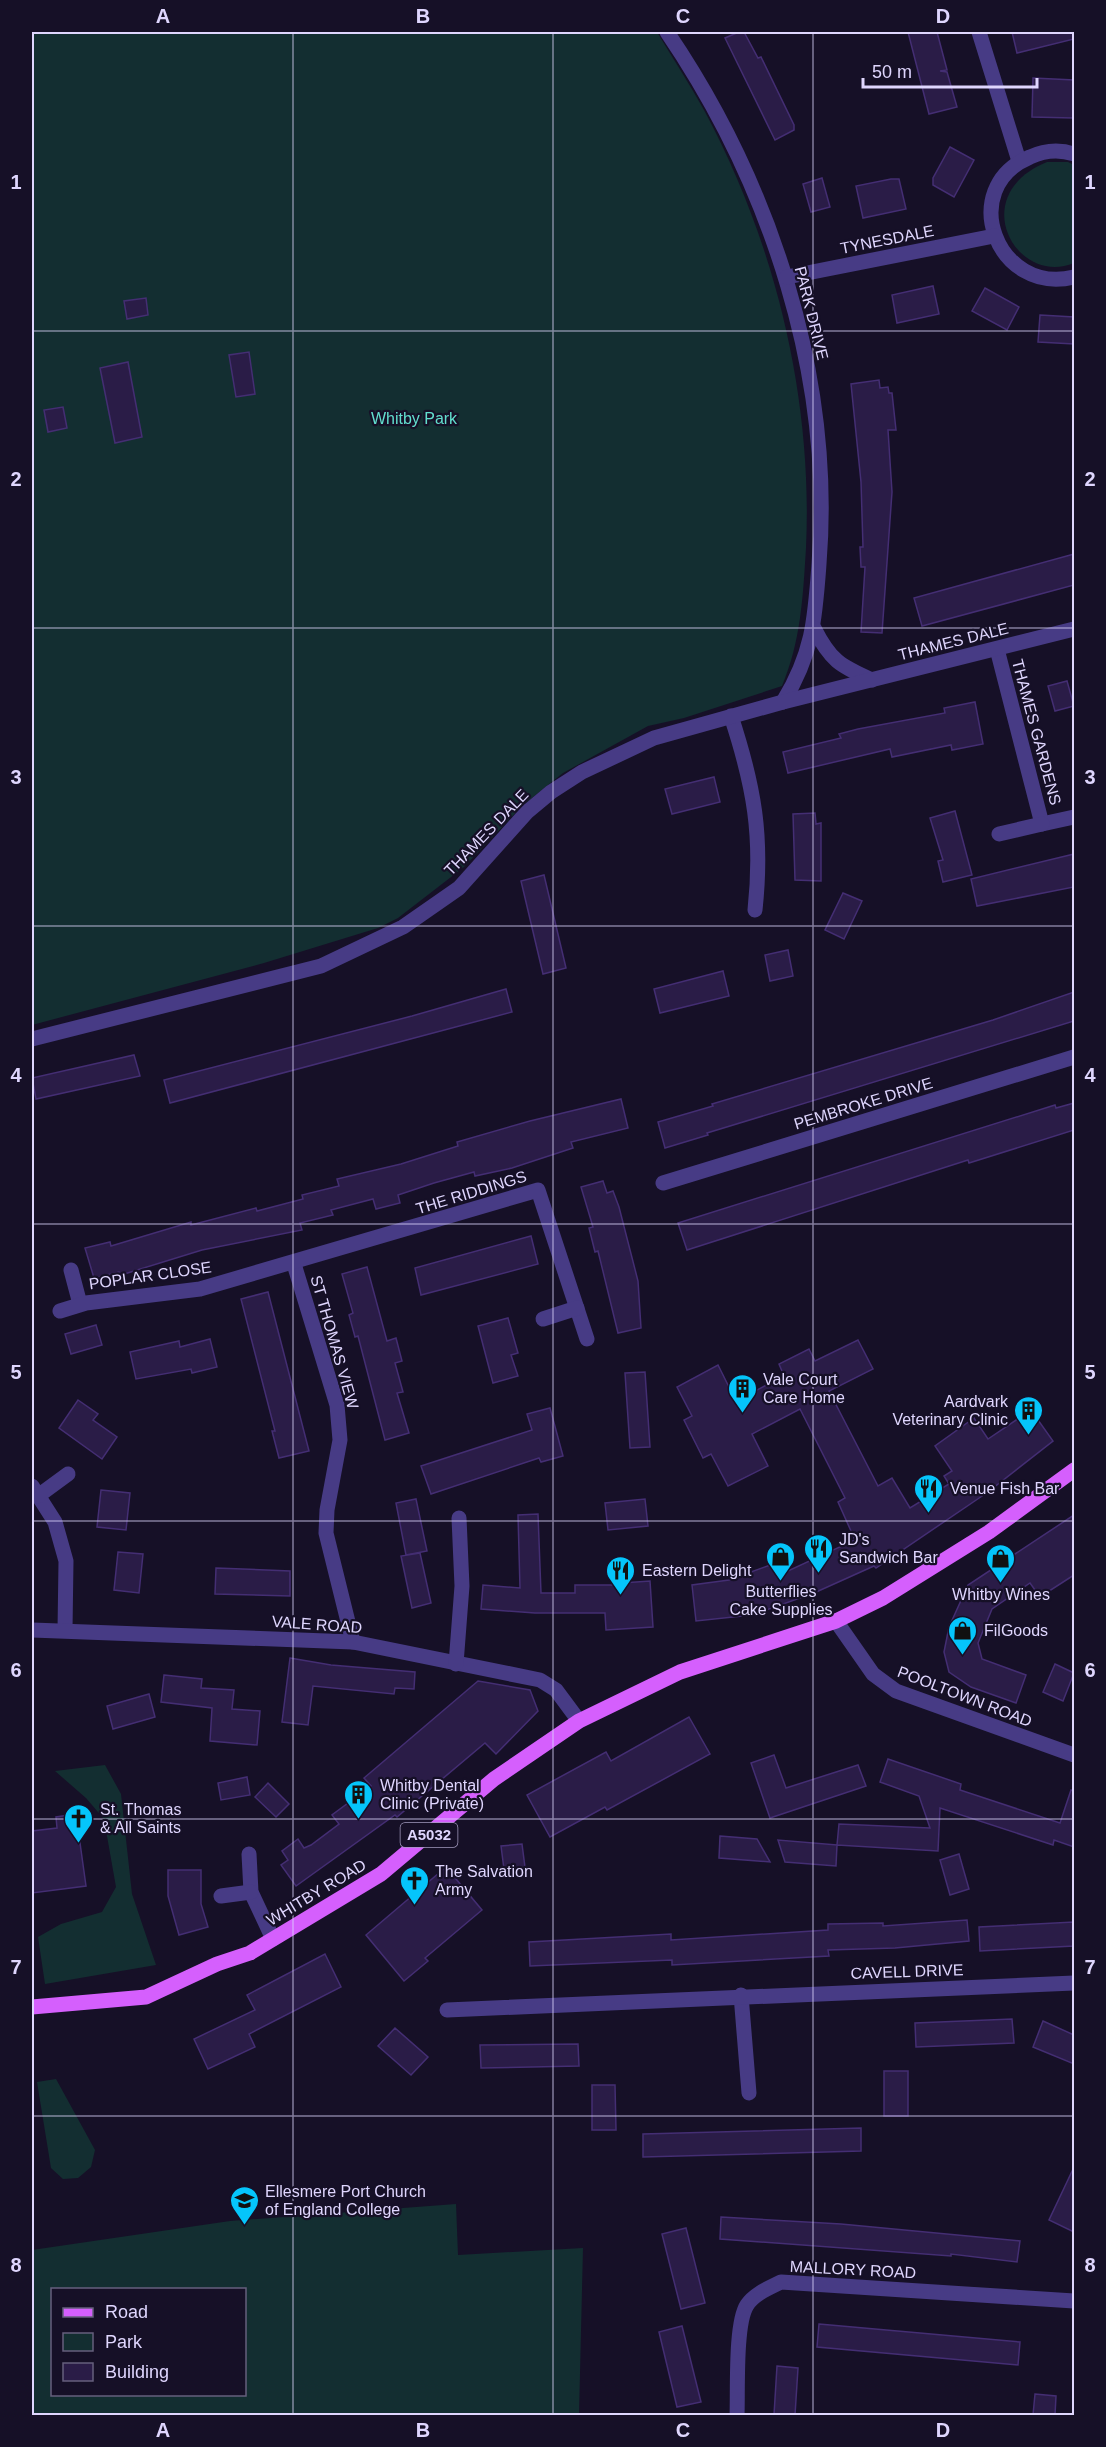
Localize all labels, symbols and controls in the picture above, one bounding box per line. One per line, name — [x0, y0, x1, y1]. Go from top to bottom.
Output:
text: A — [156, 5, 170, 27]
text: B — [416, 5, 430, 27]
text: C — [676, 5, 690, 27]
text: D — [936, 5, 950, 27]
scale bar — [863, 51, 1037, 89]
text: 50 m — [872, 62, 912, 82]
text: 1 — [10, 171, 22, 193]
text: 1 — [1084, 171, 1096, 193]
street label: TYNESDALE — [839, 222, 935, 257]
street label: PARK DRIVE — [792, 265, 831, 362]
park label: Whitby Park — [371, 410, 458, 427]
text: 2 — [10, 468, 22, 490]
text: 2 — [1084, 468, 1096, 490]
street label: THAMES DALE — [896, 620, 1010, 663]
street label: THAMES GARDENS — [1009, 657, 1064, 807]
text: 3 — [10, 766, 22, 788]
text: 3 — [1084, 766, 1096, 788]
street label: THAMES DALE — [441, 786, 532, 879]
text: 4 — [10, 1064, 22, 1086]
text: 4 — [1084, 1064, 1096, 1086]
street label: PEMBROKE DRIVE — [792, 1074, 935, 1133]
street label: THE RIDDINGS — [414, 1168, 528, 1217]
street label: POPLAR CLOSE — [88, 1258, 212, 1293]
street label: ST THOMAS VIEW — [307, 1273, 362, 1412]
text: 5 — [10, 1361, 22, 1383]
text: 5 — [1084, 1361, 1096, 1383]
place label: Vale Court Care Home — [763, 1371, 845, 1406]
building icon: Vale Court Care Home — [726, 1372, 758, 1414]
place label: Aardvark Veterinary Clinic — [892, 1393, 1009, 1428]
building icon: Aardvark Veterinary Clinic — [1013, 1394, 1045, 1436]
restaurant icon: Venue Fish Bar — [913, 1472, 945, 1514]
place label: Venue Fish Bar — [950, 1480, 1060, 1497]
place label: JD's Sandwich Bar — [839, 1531, 938, 1566]
restaurant icon: JD's Sandwich Bar — [802, 1532, 834, 1574]
shop icon: Butterflies Cake Supplies — [765, 1540, 797, 1582]
shop icon: Whitby Wines — [985, 1542, 1017, 1584]
restaurant icon: Eastern Delight — [605, 1554, 637, 1596]
place label: Eastern Delight — [642, 1562, 752, 1579]
place label: Butterflies Cake Supplies — [729, 1583, 833, 1618]
place label: Whitby Wines — [952, 1586, 1050, 1603]
street label: VALE ROAD — [271, 1613, 363, 1636]
shop icon: FilGoods — [947, 1614, 979, 1656]
place label: FilGoods — [984, 1622, 1048, 1639]
text: 6 — [10, 1659, 22, 1681]
text: 6 — [1084, 1659, 1096, 1681]
street label: POOLTOWN ROAD — [895, 1663, 1034, 1730]
place label: Whitby Dental Clinic (Private) — [380, 1777, 484, 1812]
building icon: Whitby Dental Clinic (Private) — [343, 1778, 375, 1820]
place label: St. Thomas & All Saints — [100, 1801, 182, 1836]
church icon: St. Thomas & All Saints — [63, 1802, 95, 1844]
road number: A5032 — [400, 1823, 458, 1847]
street label: WHITBY ROAD — [264, 1856, 369, 1929]
place label: The Salvation Army — [435, 1863, 533, 1898]
church icon: The Salvation Army — [398, 1864, 430, 1906]
text: 7 — [10, 1956, 22, 1978]
text: 7 — [1084, 1956, 1096, 1978]
street label: CAVELL DRIVE — [850, 1961, 964, 1982]
place label: Ellesmere Port Church of England College — [265, 2183, 426, 2218]
school or university icon: Ellesmere Port Church of England College — [228, 2184, 260, 2226]
text: 8 — [10, 2254, 22, 2276]
text: 8 — [1084, 2254, 1096, 2276]
street label: MALLORY ROAD — [789, 2258, 917, 2281]
legend — [51, 2288, 246, 2396]
text: Road — [105, 2302, 148, 2322]
text: Park — [105, 2332, 143, 2352]
text: Building — [105, 2362, 169, 2382]
text: A — [156, 2419, 170, 2441]
text: B — [416, 2419, 430, 2441]
text: C — [676, 2419, 690, 2441]
text: D — [936, 2419, 950, 2441]

